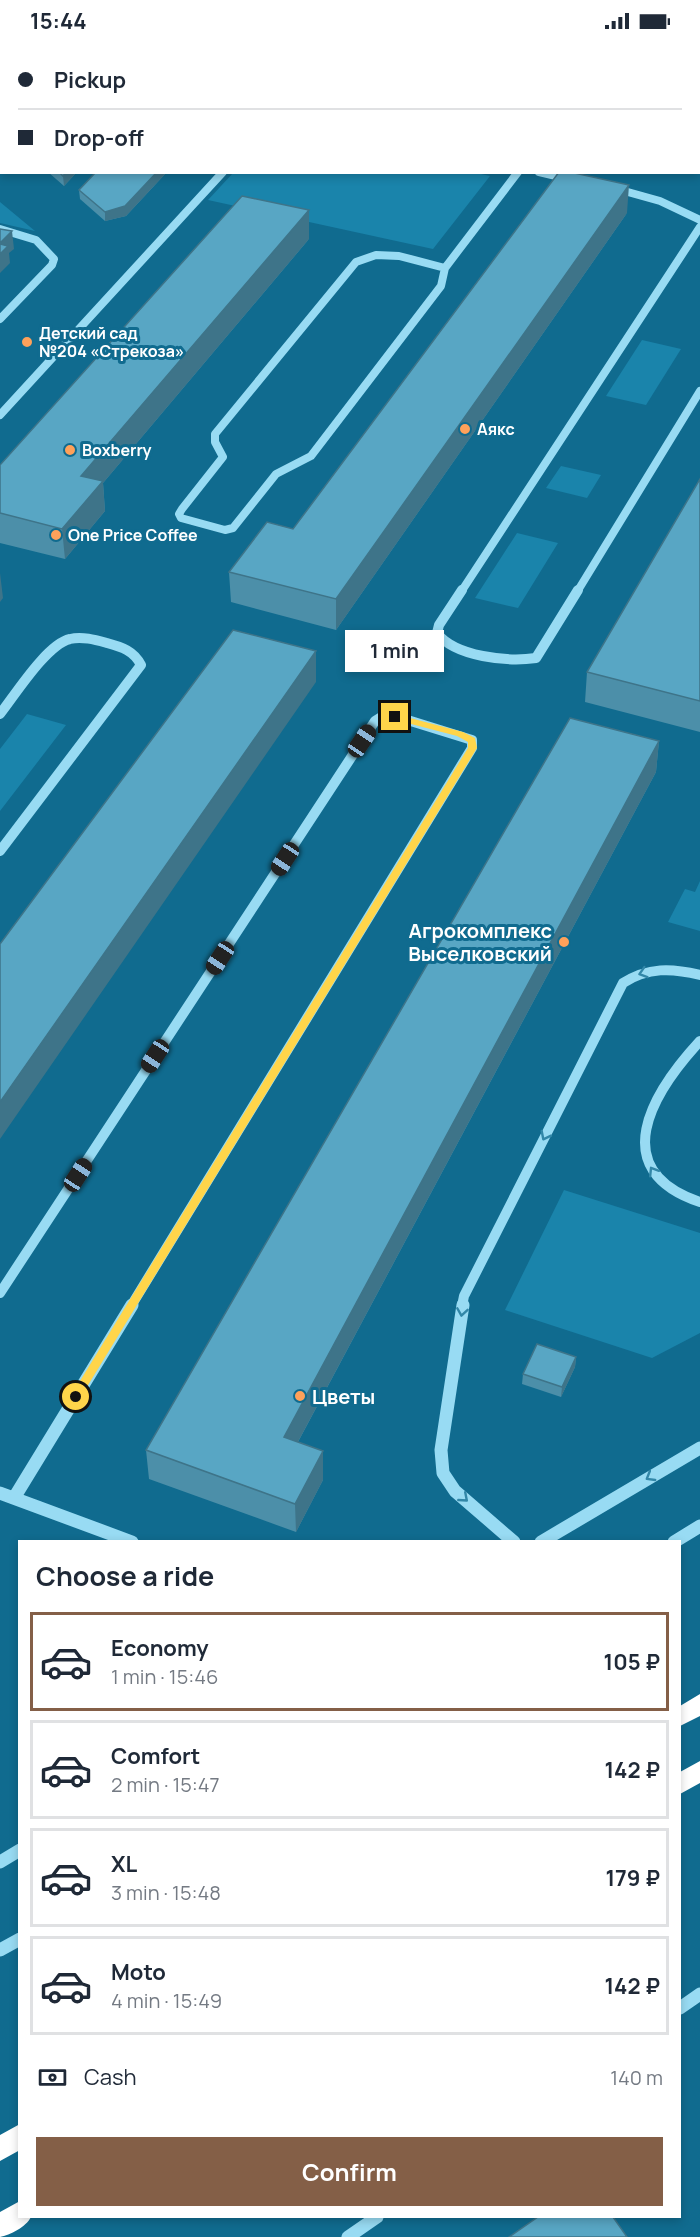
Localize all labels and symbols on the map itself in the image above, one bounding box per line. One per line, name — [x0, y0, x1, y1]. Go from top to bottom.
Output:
place label: Детский сад №204 «Стрекоза» — [39, 322, 184, 362]
marker: Детский сад №204 «Стрекоза» — [20, 335, 34, 349]
place label: Аякс — [477, 418, 515, 440]
marker: Аякс — [458, 422, 472, 436]
place label: Boxberry — [82, 439, 152, 461]
marker: Boxberry — [63, 443, 77, 457]
place label: One Price Coffee — [68, 524, 198, 546]
marker: One Price Coffee — [49, 528, 63, 542]
callout: 1 min — [346, 630, 444, 672]
route end — [381, 703, 408, 730]
car — [344, 721, 380, 761]
car — [268, 839, 302, 879]
place label: Агрокомплекс Выселковский — [408, 917, 552, 967]
marker: Агрокомплекс Выселковский — [557, 935, 571, 949]
car — [203, 938, 237, 978]
one-way arrow — [638, 966, 649, 978]
car — [138, 1036, 172, 1076]
one-way arrow — [540, 1130, 552, 1141]
car — [61, 1155, 95, 1195]
one-way arrow — [649, 1166, 660, 1177]
one-way arrow — [456, 1307, 468, 1317]
route start — [62, 1383, 89, 1410]
place label: Цветы — [312, 1383, 375, 1410]
marker: Цветы — [293, 1389, 307, 1403]
one-way arrow — [646, 1470, 656, 1482]
one-way arrow — [457, 1491, 468, 1502]

